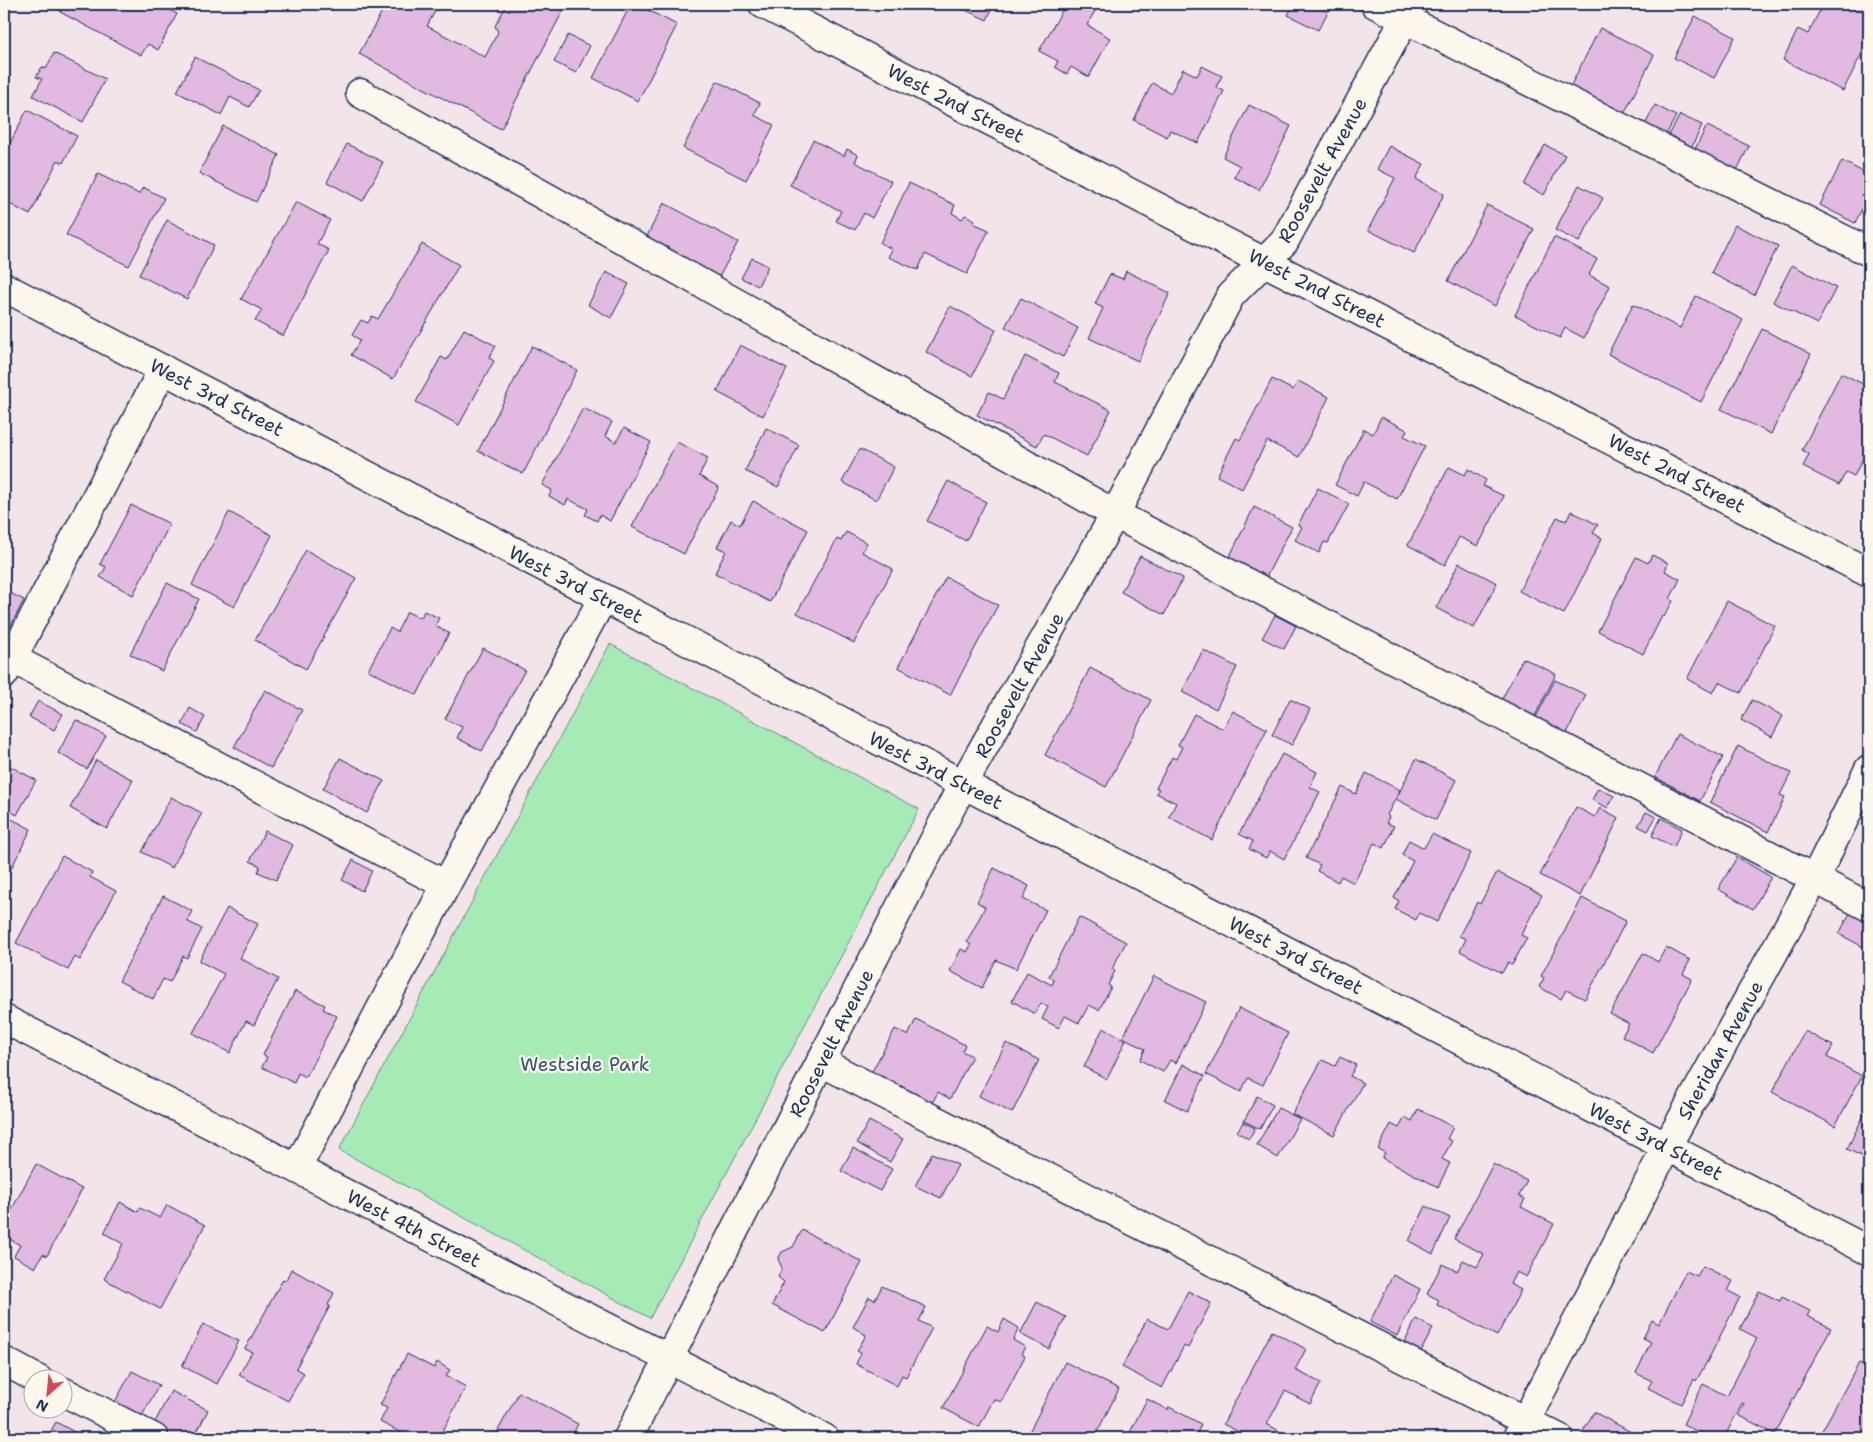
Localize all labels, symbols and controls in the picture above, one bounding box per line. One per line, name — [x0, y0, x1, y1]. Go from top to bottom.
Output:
street label: West 2nd Street — [883, 58, 1028, 149]
street label: Roosevelt Avenue — [1272, 93, 1373, 247]
street label: West 2nd Street — [1244, 243, 1389, 334]
street label: West 3rd Street — [146, 353, 288, 442]
street label: West 2nd Street — [1604, 428, 1749, 519]
street label: West 3rd Street — [505, 540, 647, 629]
street label: Roosevelt Avenue — [969, 608, 1070, 762]
street label: West 3rd Street — [865, 726, 1007, 815]
street label: West 3rd Street — [1225, 911, 1367, 1000]
street label: Roosevelt Avenue — [783, 965, 880, 1121]
street label: Sheridan Avenue — [1672, 976, 1769, 1124]
park label: Westside Park — [520, 1052, 650, 1077]
street label: West 3rd Street — [1585, 1097, 1727, 1186]
street label: West 4th Street — [342, 1184, 485, 1273]
north arrow — [22, 1370, 72, 1420]
text: N — [33, 1395, 51, 1416]

